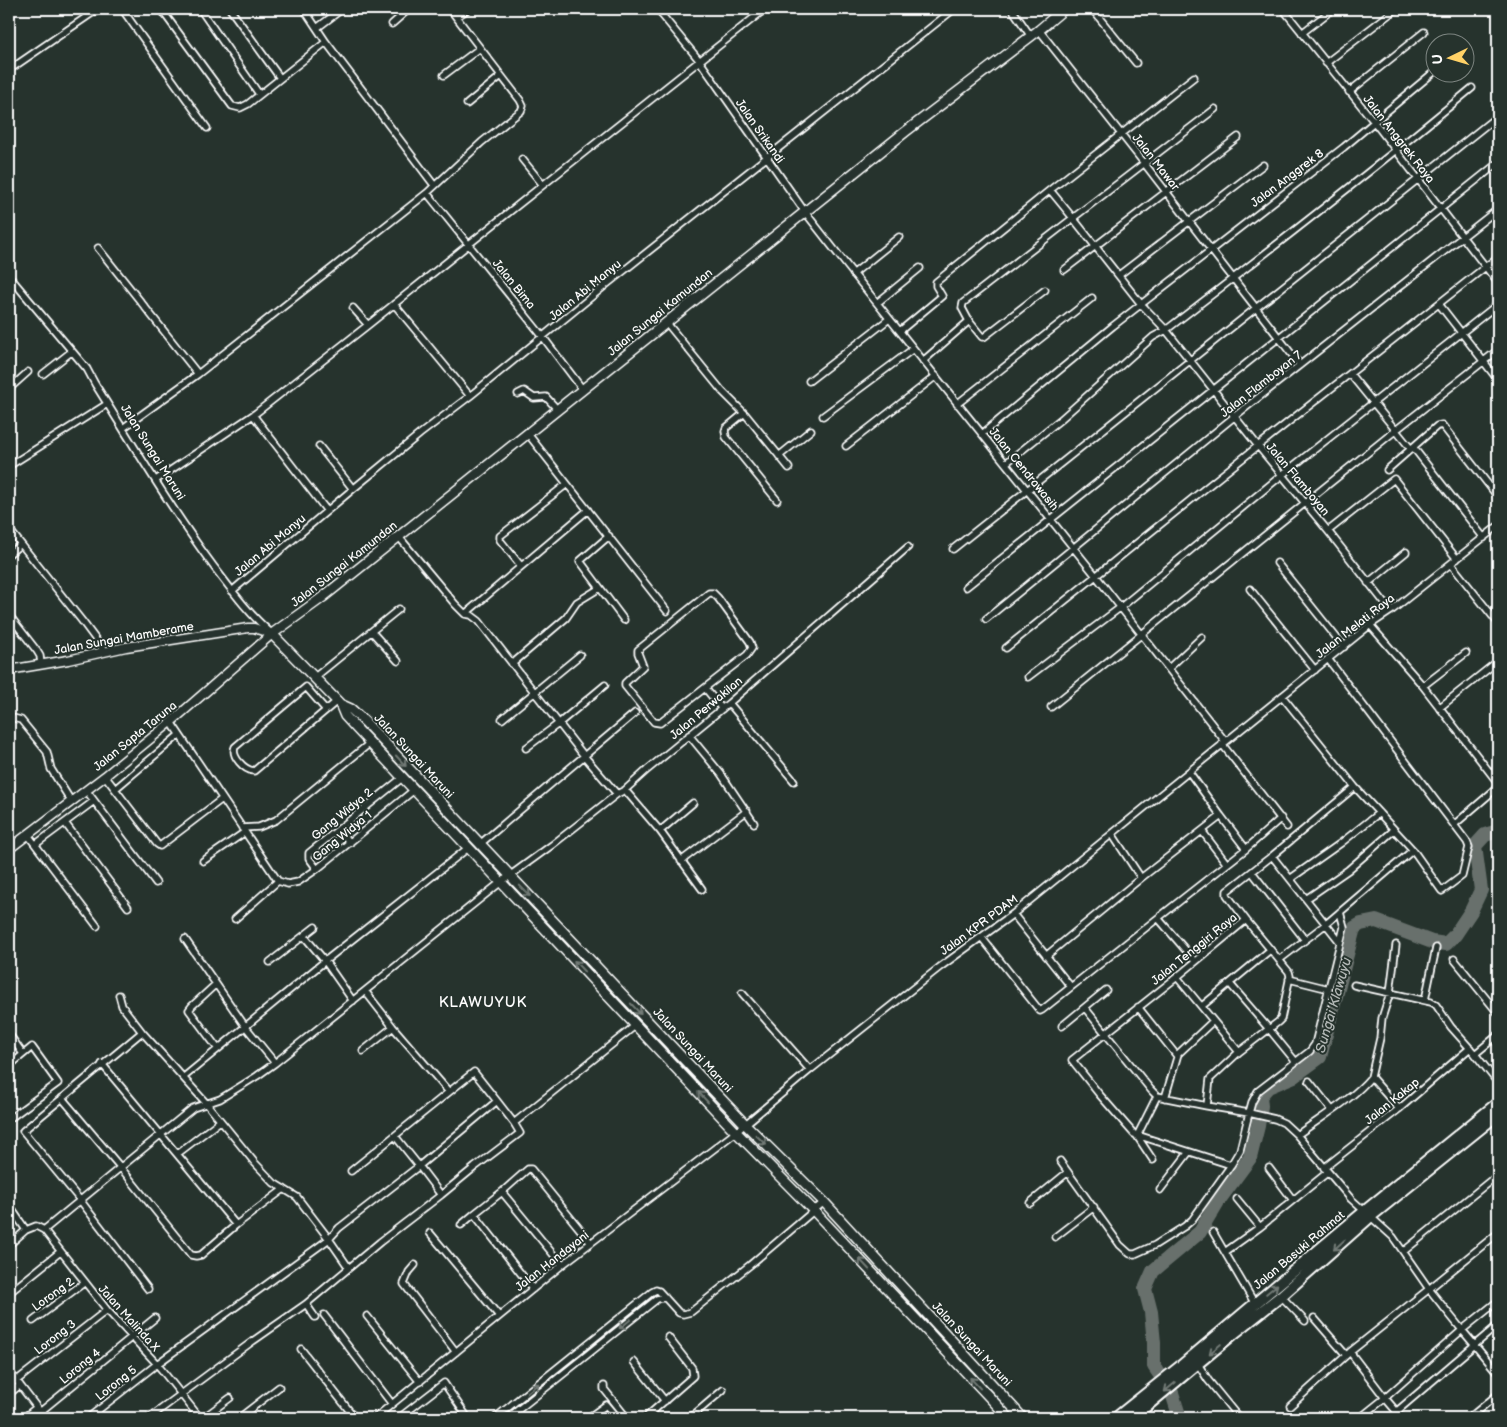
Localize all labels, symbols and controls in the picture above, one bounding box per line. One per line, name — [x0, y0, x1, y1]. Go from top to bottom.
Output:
north arrow — [1424, 32, 1474, 82]
text: U — [1429, 53, 1446, 65]
street label: Jalan Anggrek Raya — [1360, 92, 1438, 187]
street label: Jalan Srikandi — [732, 96, 787, 167]
street label: Jalan Mawar — [1129, 131, 1183, 194]
street label: Jalan Anggrek 8 — [1248, 146, 1327, 211]
street label: Jalan Bima — [489, 256, 538, 312]
street label: Jalan Abi Manyu — [546, 257, 624, 324]
street label: Jalan Sungai Kamundan — [605, 265, 716, 359]
street label: Jalan Flamboyan 7 — [1217, 348, 1305, 421]
street label: Jalan Sungai Maruni — [117, 402, 188, 503]
street label: Jalan Cendrawasih — [986, 425, 1062, 514]
street label: Jalan Flamboyan — [1263, 440, 1333, 519]
street label: Jalan Abi Manyu — [232, 511, 309, 580]
street label: Jalan Sungai Kamundan — [288, 518, 401, 611]
street label: Jalan Melati Raya — [1313, 591, 1398, 662]
street label: Jalan Sungai Mamberame — [53, 619, 195, 658]
street label: Jalan Perwakilan — [667, 673, 746, 743]
street label: Jalan Sapta Taruna — [91, 698, 180, 775]
street label: Jalan Sungai Maruni — [371, 711, 457, 802]
one-way arrow — [395, 754, 407, 767]
street label: Gang Widya 2 — [309, 785, 376, 844]
street label: Gang Widya 1 — [310, 808, 375, 865]
one-way arrow — [519, 885, 531, 897]
street label: Jalan KPR PDAM — [937, 892, 1021, 959]
street label: Jalan Tenggiri Raya — [1148, 910, 1240, 989]
water label: Sungai Klawuyu — [1312, 955, 1355, 1055]
one-way arrow — [573, 959, 585, 972]
district label: KLAWUYUK — [439, 993, 527, 1012]
one-way arrow — [631, 1003, 642, 1016]
street label: Jalan Sungai Maruni — [650, 1005, 736, 1096]
street label: Jalan Kakap — [1362, 1075, 1423, 1128]
one-way arrow — [697, 1090, 709, 1103]
one-way arrow — [754, 1133, 766, 1145]
street label: Jalan Basuki Rahmat — [1251, 1208, 1348, 1293]
street label: Jalan Handayani — [512, 1228, 592, 1295]
one-way arrow — [1333, 1239, 1346, 1250]
one-way arrow — [858, 1258, 870, 1270]
street label: Lorong 2 — [29, 1274, 77, 1315]
street label: Jalan Malinda X — [95, 1282, 163, 1355]
one-way arrow — [1265, 1284, 1278, 1295]
street label: Jalan Sungai Maruni — [929, 1299, 1015, 1390]
street label: Lorong 3 — [32, 1317, 79, 1358]
one-way arrow — [619, 1319, 632, 1330]
one-way arrow — [1208, 1344, 1221, 1355]
street label: Lorong 4 — [57, 1345, 104, 1387]
street label: Lorong 5 — [93, 1363, 140, 1404]
one-way arrow — [969, 1376, 981, 1389]
one-way arrow — [1164, 1381, 1177, 1393]
one-way arrow — [526, 1382, 539, 1393]

